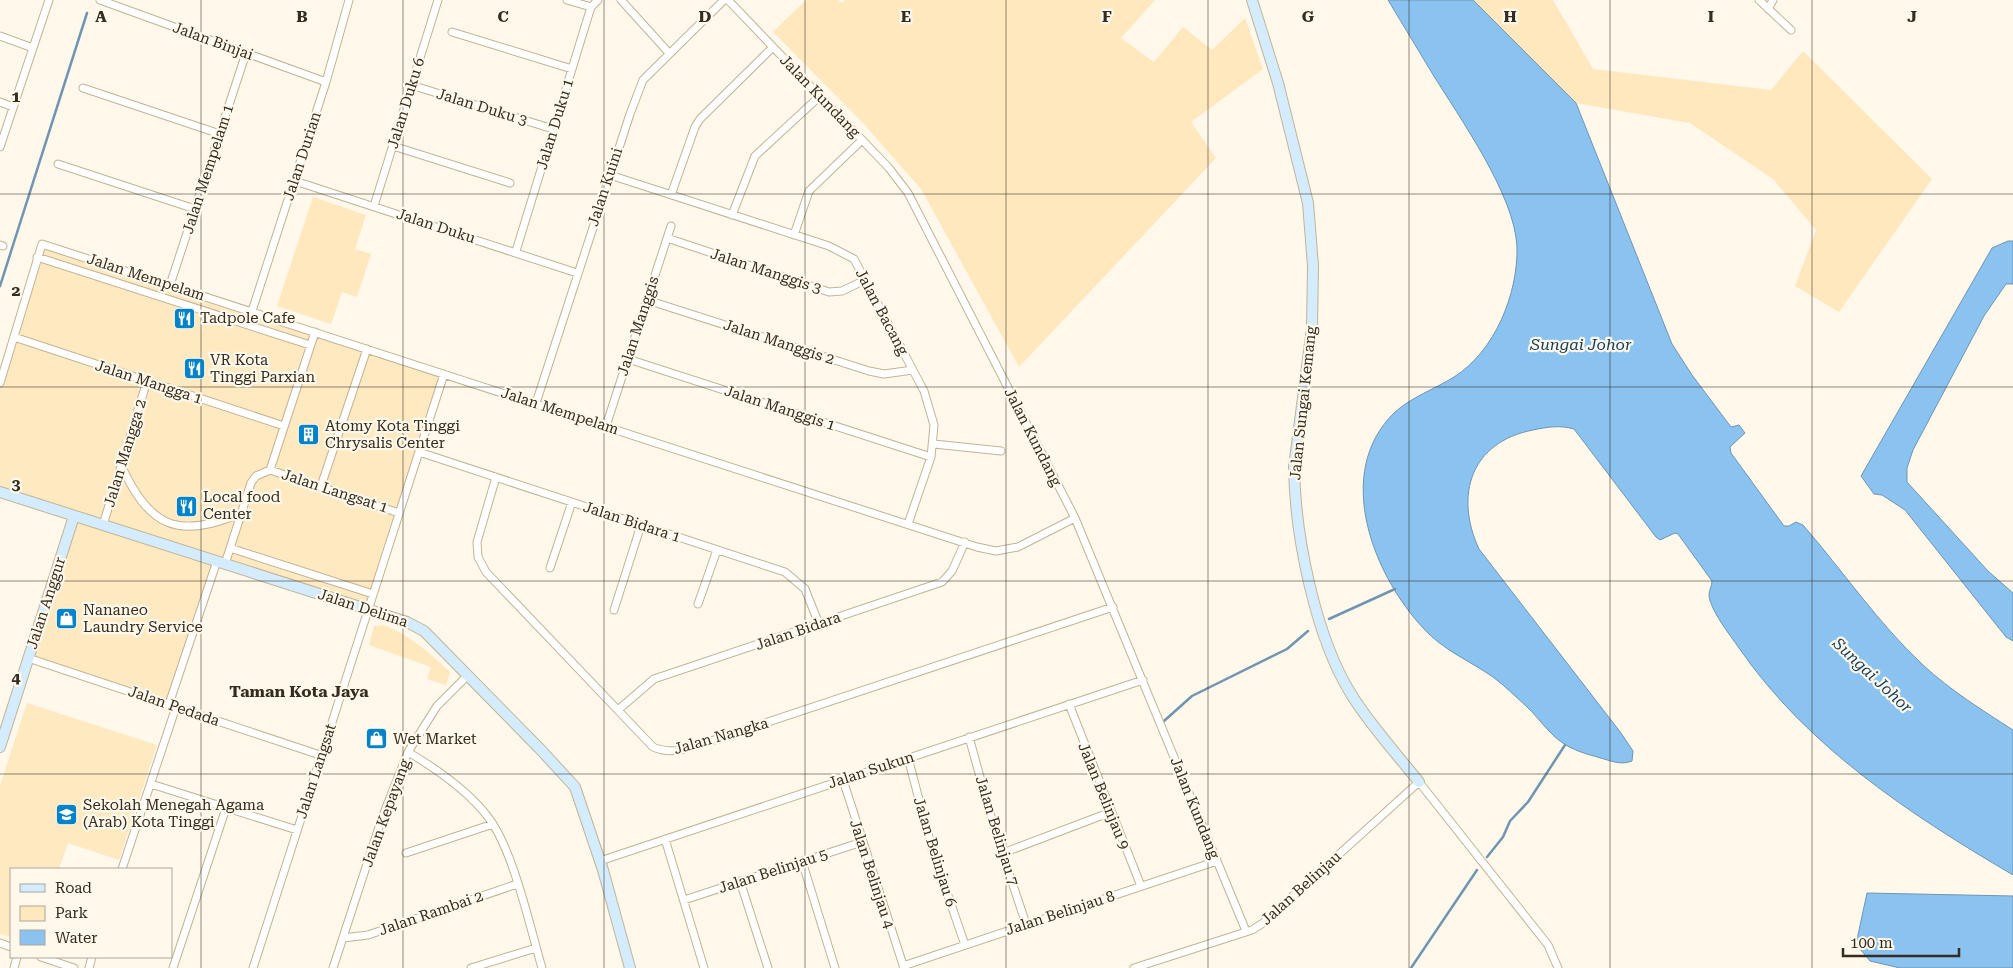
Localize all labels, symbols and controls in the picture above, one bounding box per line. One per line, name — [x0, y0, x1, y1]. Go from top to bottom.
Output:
text: A — [95, 7, 107, 26]
text: B — [296, 7, 308, 26]
text: C — [497, 7, 509, 26]
text: D — [699, 7, 712, 26]
text: E — [901, 7, 911, 26]
text: F — [1102, 7, 1112, 26]
text: G — [1302, 7, 1315, 26]
text: H — [1503, 7, 1517, 26]
text: I — [1708, 7, 1714, 26]
text: J — [1907, 7, 1917, 26]
street label: Jalan Binjai — [170, 18, 256, 64]
street label: Jalan Kundang — [776, 51, 864, 141]
street label: Jalan Duku 6 — [384, 55, 428, 151]
street label: Jalan Duku 1 — [533, 76, 577, 172]
street label: Jalan Duku 3 — [434, 85, 530, 129]
text: 1 — [12, 87, 21, 106]
street label: Jalan Mempelam 1 — [179, 102, 237, 236]
street label: Jalan Durian — [279, 109, 325, 203]
street label: Jalan Kuini — [584, 145, 626, 229]
street label: Jalan Duku — [394, 205, 478, 247]
street label: Jalan Manggis 3 — [708, 245, 824, 297]
street label: Jalan Mempelam — [85, 249, 208, 305]
street label: Jalan Bacang — [852, 266, 912, 359]
street label: Jalan Manggis — [613, 274, 663, 378]
text: 2 — [12, 281, 21, 300]
restaurant icon: Tadpole Cafe — [172, 306, 196, 330]
place label: Tadpole Cafe — [200, 309, 295, 327]
street label: Jalan Manggis 2 — [721, 316, 837, 368]
street label: Jalan Sungai Kemang — [1286, 325, 1320, 481]
water label: Sungai Johor — [1529, 335, 1632, 354]
place label: VR Kota Tinggi Parxian — [210, 351, 315, 386]
street label: Jalan Mangga 1 — [93, 356, 205, 408]
restaurant icon: VR Kota Tinggi Parxian — [182, 357, 206, 381]
street label: Jalan Manggis 1 — [722, 382, 838, 434]
street label: Jalan Mempelam — [499, 383, 622, 439]
street label: Jalan Kundang — [1000, 385, 1066, 490]
street label: Jalan Mangga 2 — [100, 397, 150, 509]
place label: Atomy Kota Tinggi Chrysalis Center — [325, 417, 460, 452]
building icon: Atomy Kota Tinggi Chrysalis Center — [297, 423, 321, 447]
street label: Jalan Langsat 1 — [279, 465, 391, 517]
text: 3 — [12, 475, 21, 494]
place label: Local food Center — [203, 488, 281, 523]
restaurant icon: Local food Center — [175, 494, 199, 518]
street label: Jalan Bidara 1 — [581, 498, 683, 546]
street label: Jalan Anggur — [23, 555, 69, 651]
street label: Jalan Delima — [316, 585, 410, 631]
place label: Nananeo Laundry Service — [83, 601, 203, 636]
shop icon: Nananeo Laundry Service — [55, 607, 79, 631]
street label: Jalan Bidara — [753, 608, 843, 654]
water label: Sungai Johor — [1828, 633, 1916, 717]
text: 4 — [12, 668, 21, 687]
street label: Jalan Pedada — [126, 682, 222, 730]
district label: Taman Kota Jaya — [229, 682, 369, 701]
street label: Jalan Nangka — [672, 714, 770, 758]
street label: Jalan Langsat — [292, 721, 340, 821]
shop icon: Wet Market — [365, 727, 389, 751]
place label: Wet Market — [393, 730, 477, 748]
street label: Jalan Belinjau 9 — [1074, 740, 1134, 852]
street label: Jalan Sukun — [826, 748, 917, 792]
street label: Jalan Kundang — [1166, 755, 1224, 862]
street label: Jalan Kepayang — [358, 756, 414, 869]
street label: Jalan Belinjau 7 — [972, 774, 1022, 888]
street label: Jalan Belinjau 6 — [910, 795, 960, 909]
place label: Sekolah Menegah Agama (Arab) Kota Tinggi — [83, 796, 264, 831]
school or university icon: Sekolah Menegah Agama (Arab) Kota Tinggi — [55, 802, 79, 826]
street label: Jalan Belinjau 4 — [846, 817, 898, 931]
street label: Jalan Belinjau 5 — [716, 845, 830, 897]
street label: Jalan Belinjau — [1257, 847, 1345, 929]
legend — [10, 868, 172, 958]
text: Road — [55, 879, 92, 897]
street label: Jalan Rambai 2 — [377, 887, 485, 939]
street label: Jalan Belinjau 8 — [1003, 887, 1117, 939]
text: Park — [55, 904, 89, 922]
scale bar — [1843, 926, 1959, 958]
text: Water — [55, 929, 97, 947]
text: 100 m — [1850, 934, 1893, 952]

